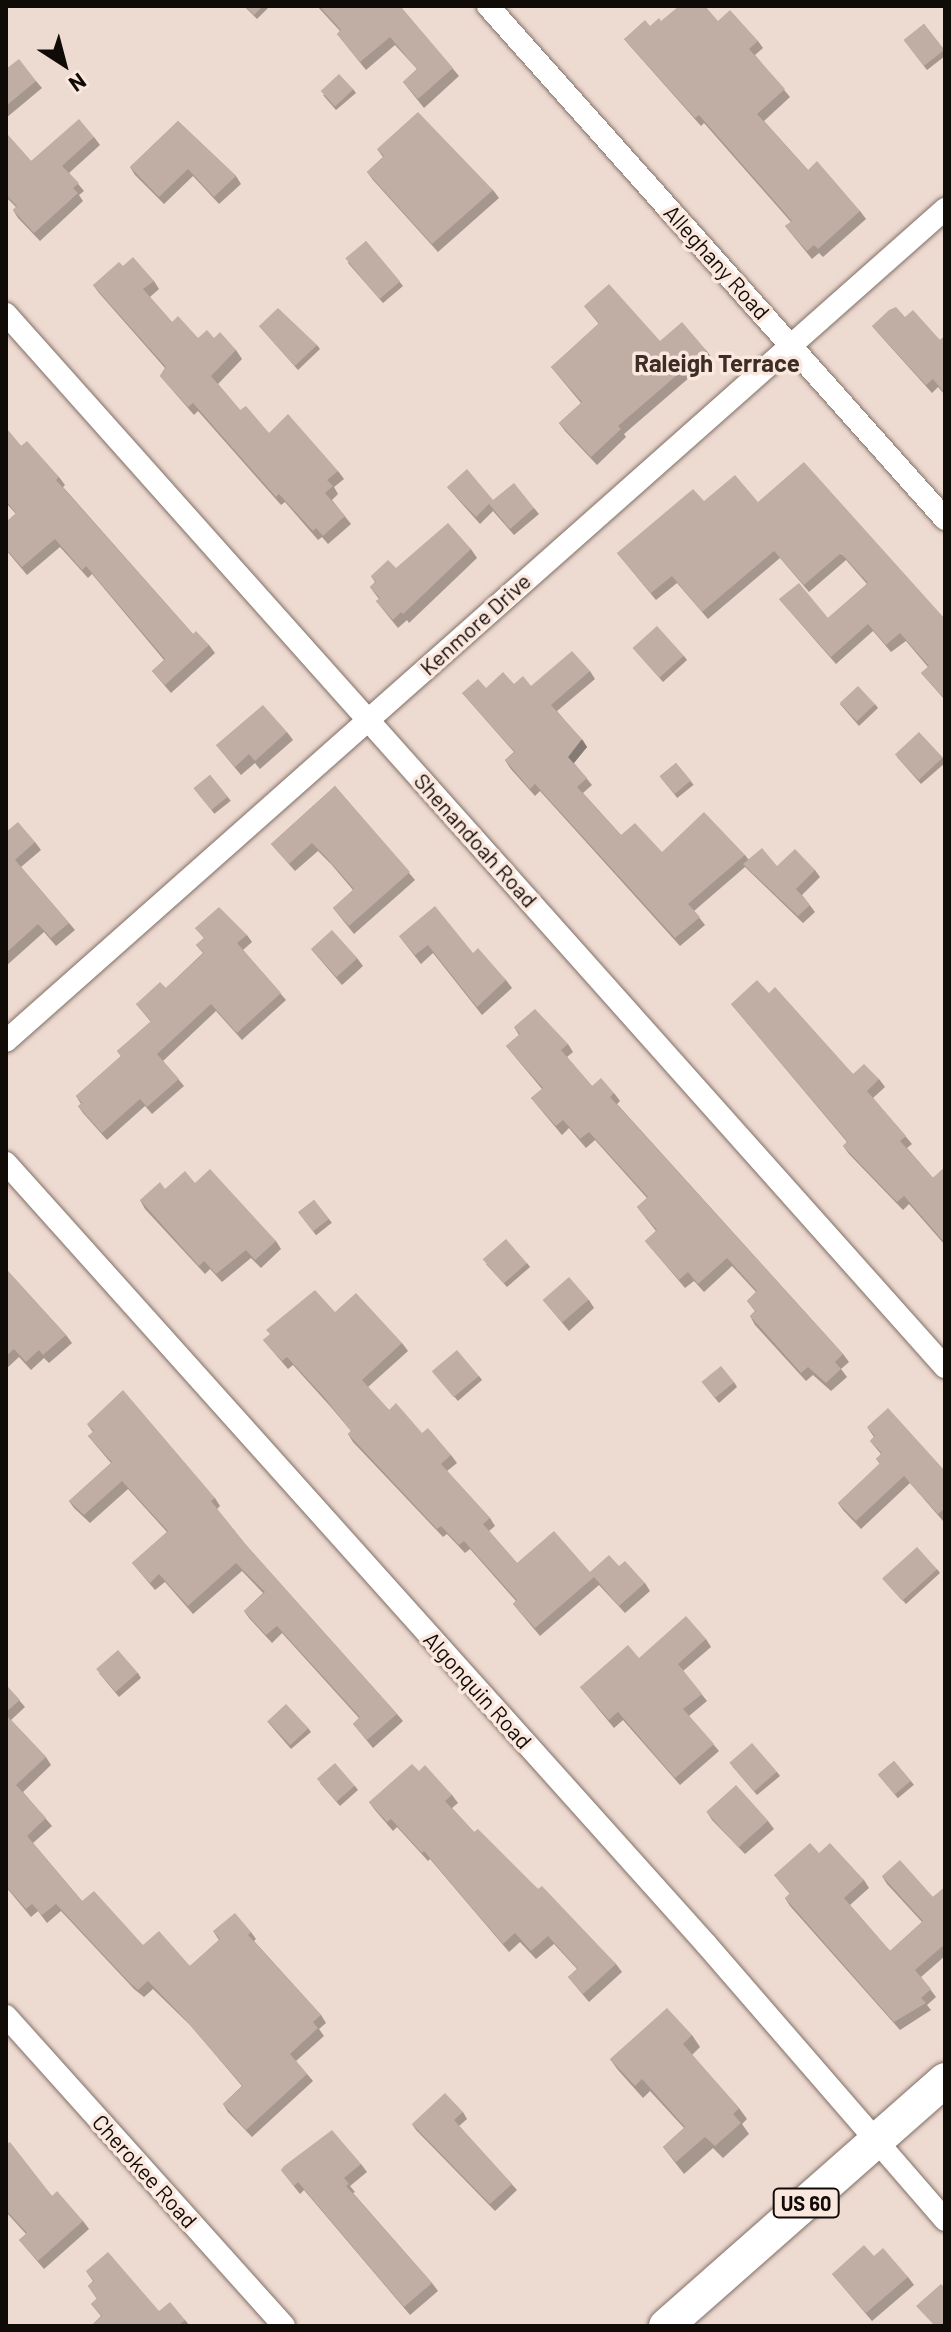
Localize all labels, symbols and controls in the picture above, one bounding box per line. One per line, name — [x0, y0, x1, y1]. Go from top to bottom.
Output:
north arrow — [24, 24, 104, 104]
text: N — [65, 69, 92, 98]
street label: Alleghany Road — [659, 199, 775, 325]
district label: Raleigh Terrace — [634, 349, 800, 377]
street label: Kenmore Drive — [414, 567, 536, 681]
street label: Shenandoah Road — [409, 768, 543, 912]
street label: Algonquin Road — [419, 1626, 537, 1754]
street label: Cherokee Road — [87, 2109, 203, 2233]
road number: US 60 — [772, 2187, 840, 2219]

